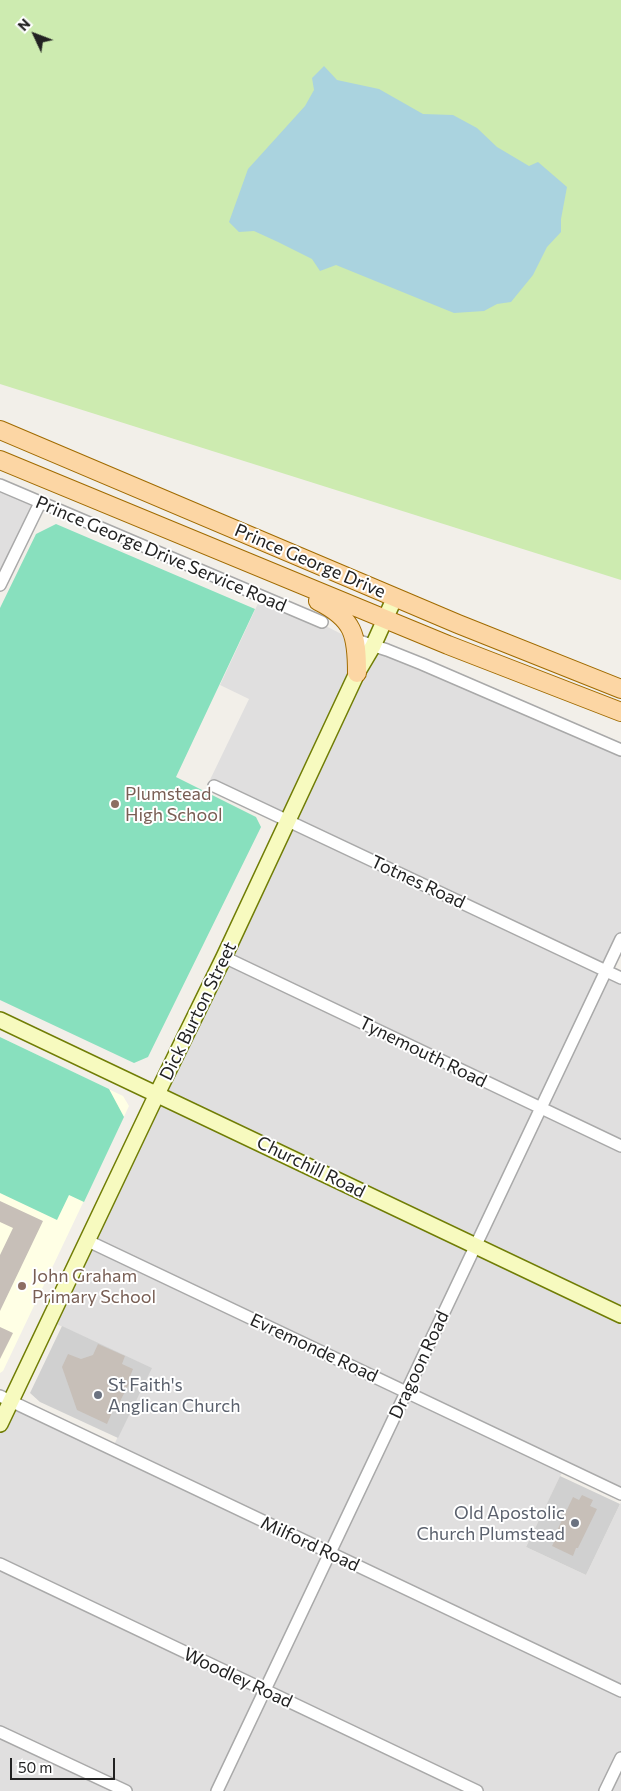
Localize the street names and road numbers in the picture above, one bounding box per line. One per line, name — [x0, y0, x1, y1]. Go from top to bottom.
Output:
street label: Prince George Drive Service Road — [32, 491, 290, 617]
street label: Prince George Drive — [231, 519, 389, 603]
street label: Totnes Road — [367, 851, 469, 913]
street label: Dick Burton Street — [155, 938, 241, 1084]
street label: Tynemouth Road — [356, 1012, 490, 1092]
street label: Churchill Road — [253, 1131, 369, 1203]
street label: Dragoon Road — [385, 1308, 453, 1422]
street label: Evremonde Road — [247, 1309, 381, 1387]
street label: Milford Road — [257, 1512, 363, 1576]
street label: Woodley Road — [180, 1643, 296, 1713]

